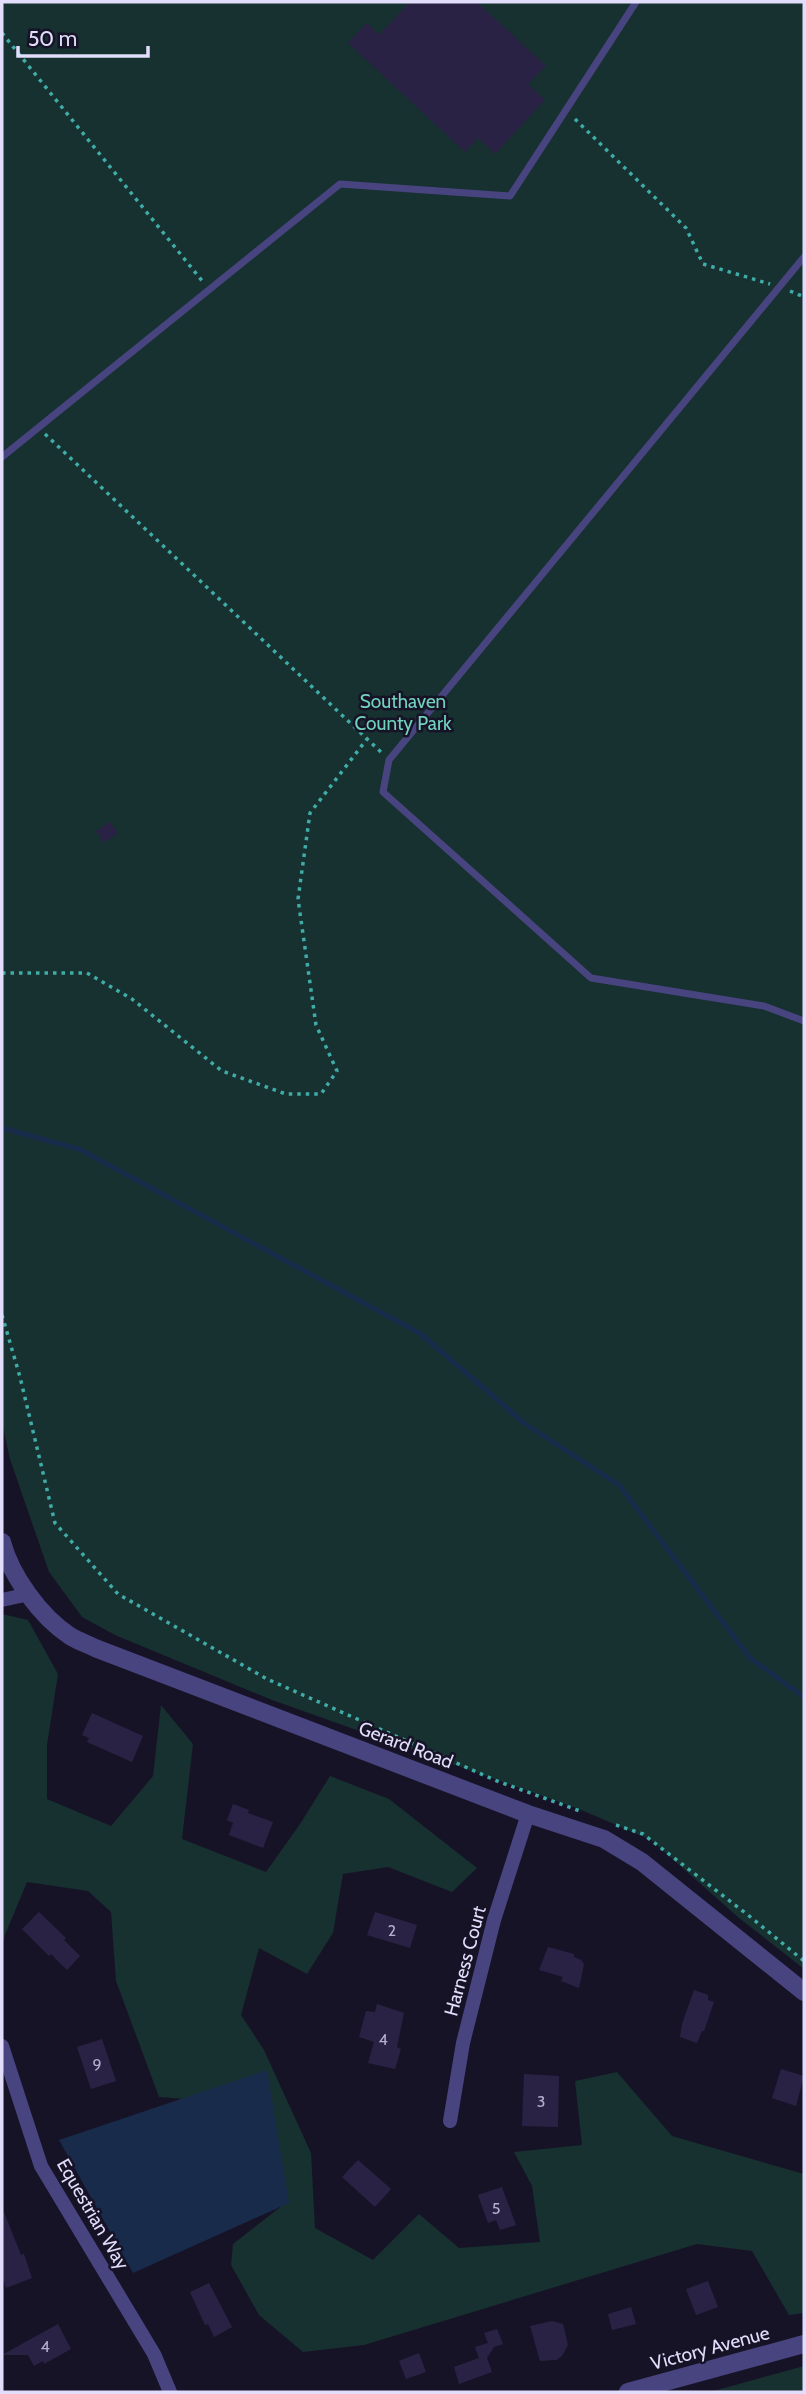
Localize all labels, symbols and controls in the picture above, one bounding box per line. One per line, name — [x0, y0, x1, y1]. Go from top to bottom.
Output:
scale bar — [18, 14, 147, 58]
text: 50 m — [28, 26, 77, 51]
park label: Southaven County Park — [355, 690, 452, 735]
street label: Gerard Road — [356, 1716, 456, 1774]
street label: Harness Court — [439, 1903, 491, 2019]
house number: 2 — [388, 1921, 396, 1940]
house number: 4 — [378, 2030, 388, 2049]
house number: 9 — [92, 2055, 102, 2074]
house number: 3 — [537, 2092, 545, 2111]
street label: Equestrian Way — [52, 2154, 134, 2274]
house number: 5 — [492, 2199, 500, 2218]
street label: Victory Avenue — [648, 2321, 772, 2375]
house number: 4 — [40, 2337, 50, 2356]

